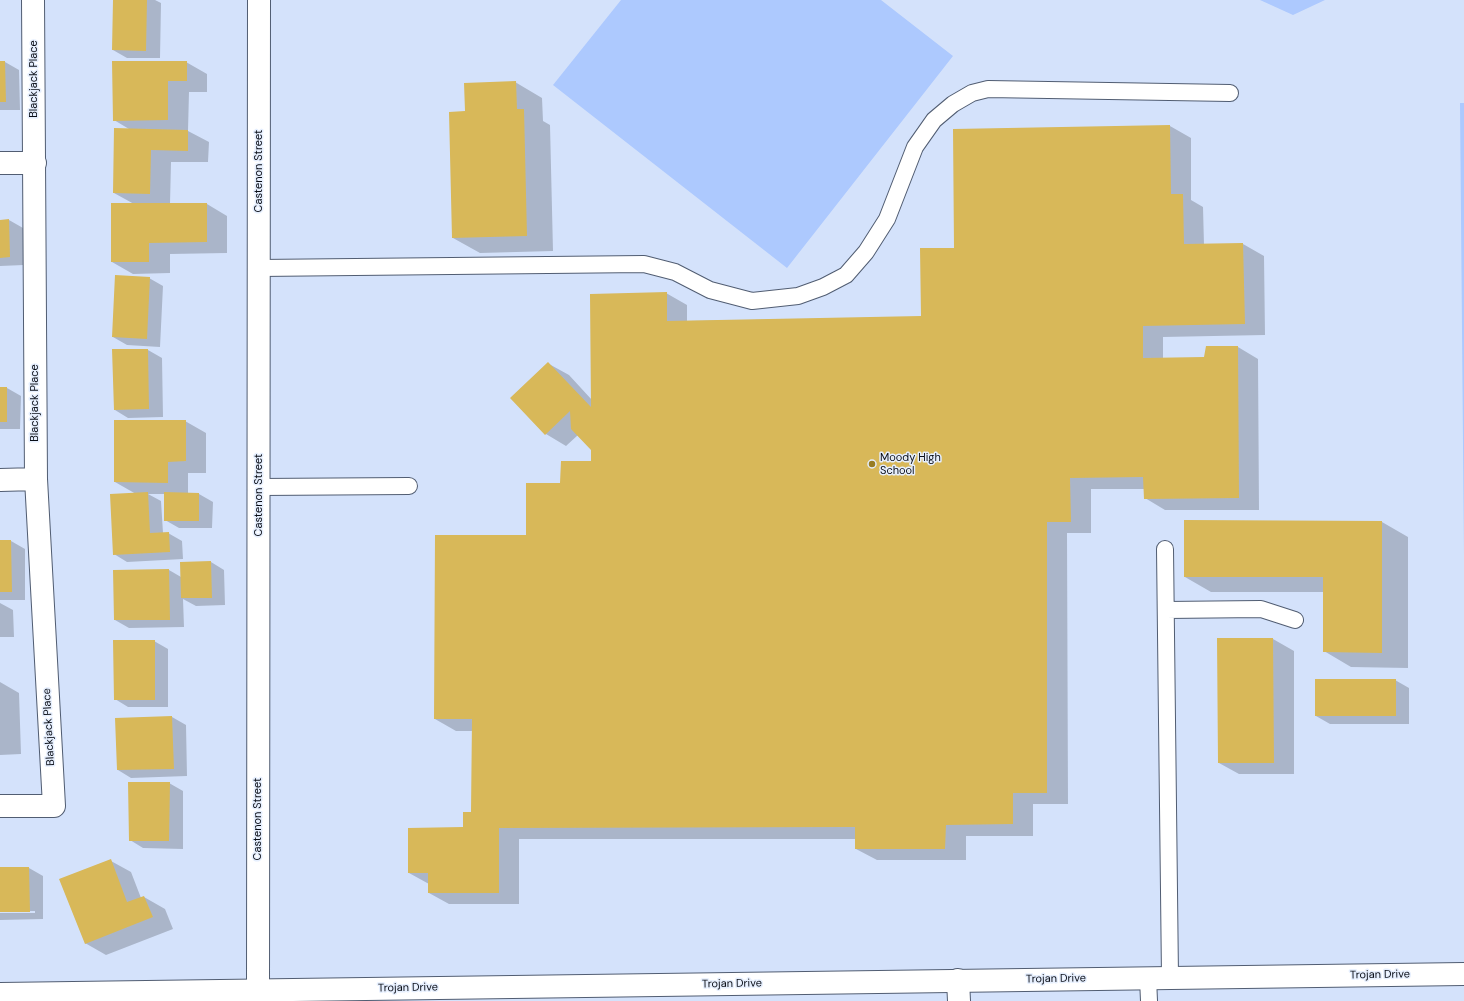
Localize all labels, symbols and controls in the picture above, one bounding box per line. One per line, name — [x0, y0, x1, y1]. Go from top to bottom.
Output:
street label: Blackjack Place — [27, 40, 41, 118]
street label: Castenon Street — [252, 130, 266, 212]
street label: Blackjack Place — [28, 364, 42, 442]
place label: Moody High School — [880, 451, 941, 477]
street label: Castenon Street — [252, 454, 266, 536]
marker: Moody High School — [867, 459, 877, 469]
street label: Blackjack Place — [40, 688, 58, 766]
street label: Castenon Street — [251, 778, 265, 860]
street label: Trojan Drive — [1350, 968, 1410, 982]
street label: Trojan Drive — [1026, 972, 1086, 986]
street label: Trojan Drive — [702, 977, 762, 991]
street label: Trojan Drive — [378, 981, 438, 995]

